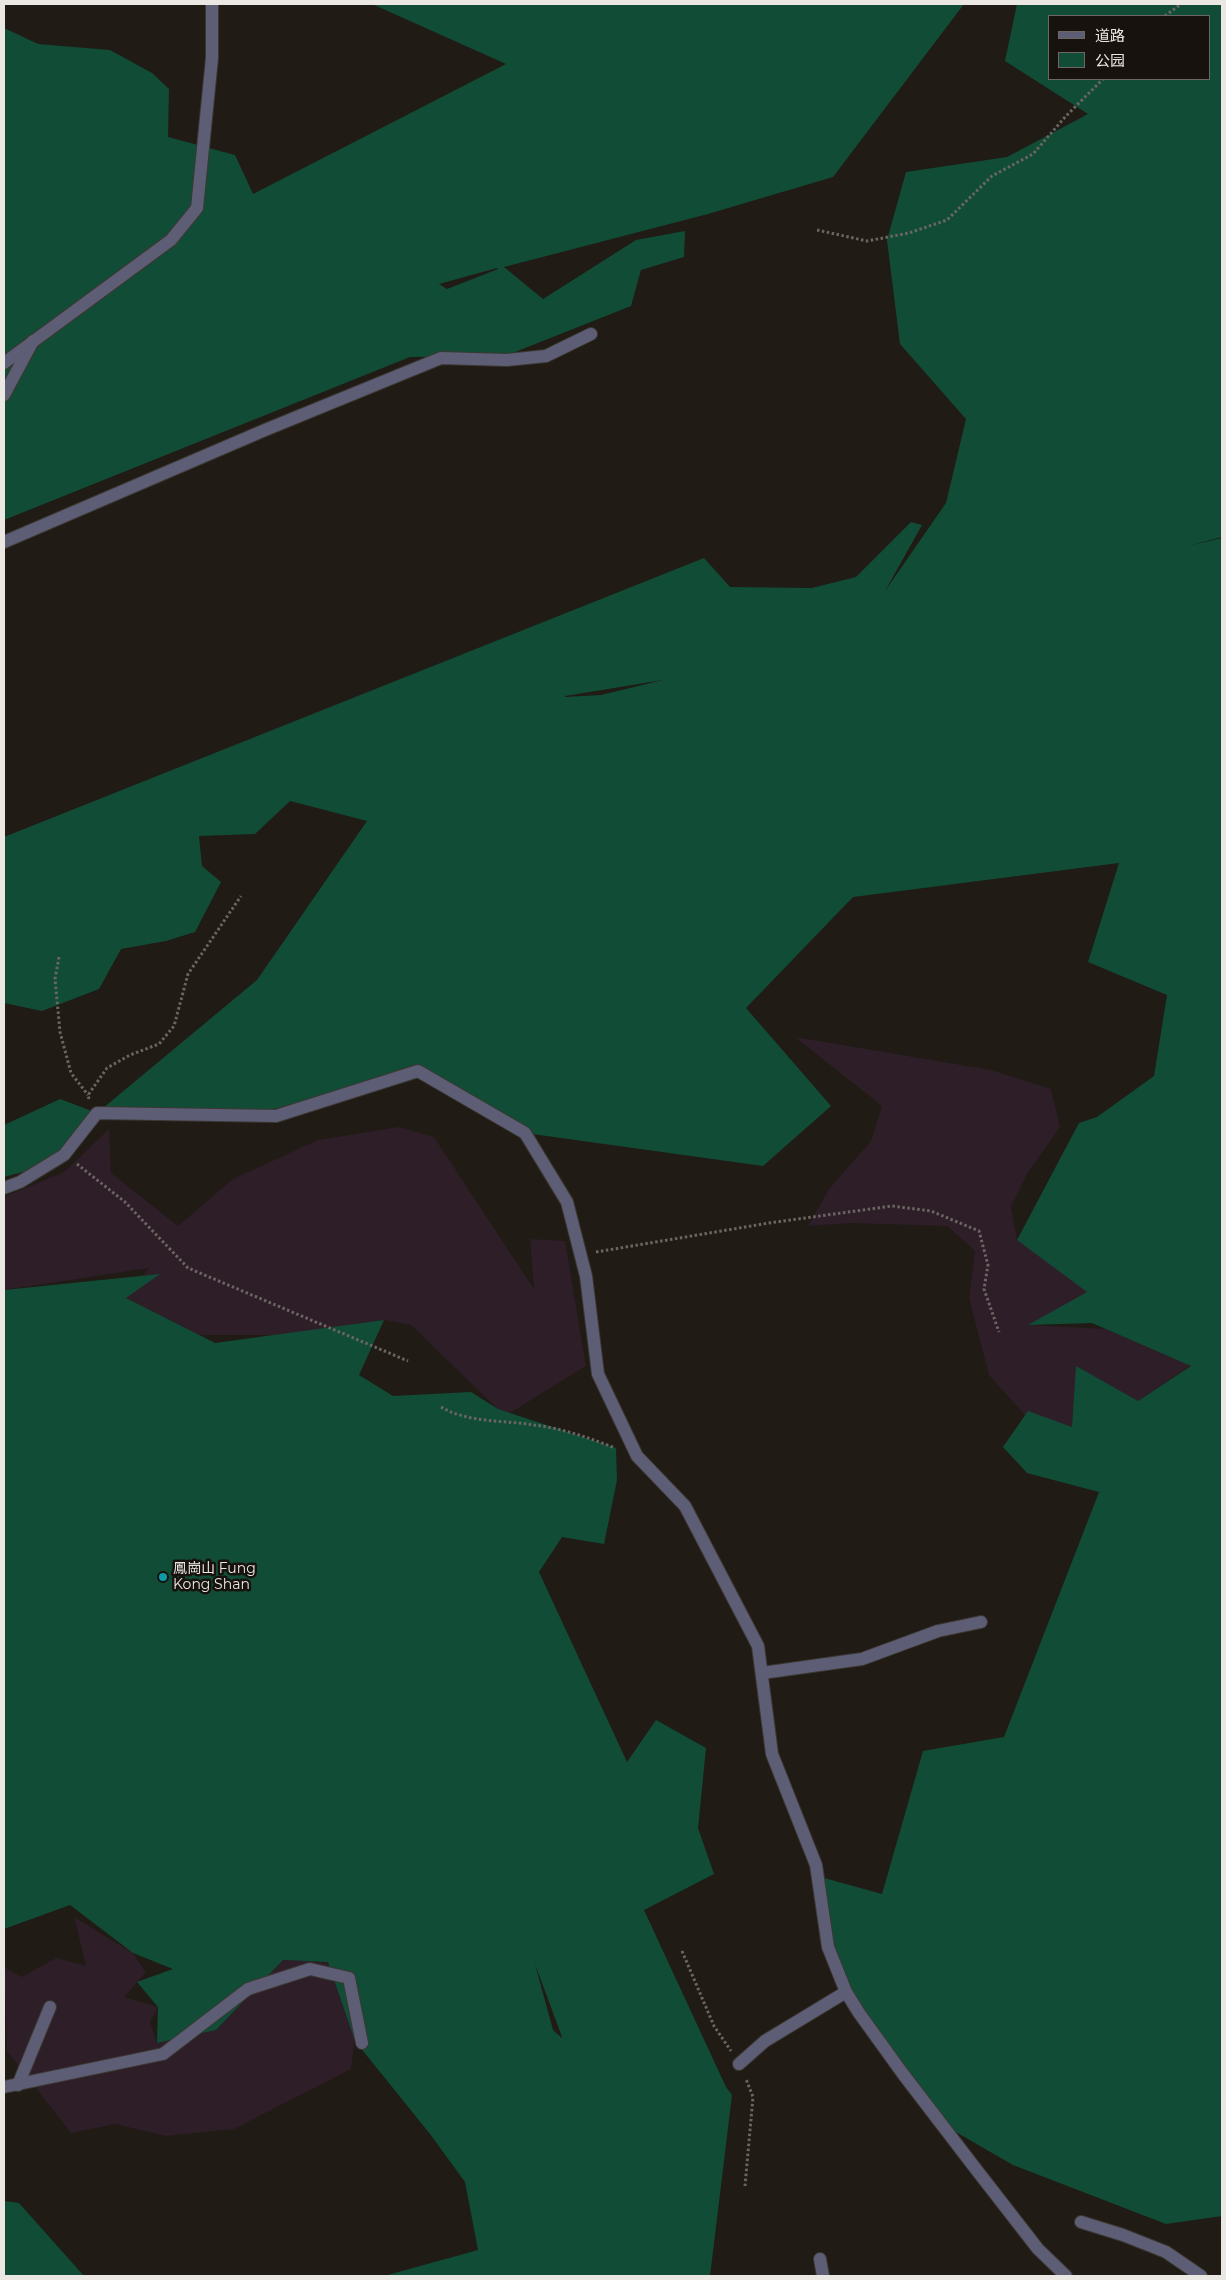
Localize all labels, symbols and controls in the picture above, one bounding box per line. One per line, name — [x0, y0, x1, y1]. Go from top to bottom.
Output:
legend — [1048, 15, 1211, 80]
text: 道路 — [1095, 26, 1125, 45]
text: 公园 — [1095, 51, 1125, 70]
place label: 鳳崗山 Fung Kong Shan — [173, 1561, 256, 1594]
marker: 鳳崗山 Fung Kong Shan — [157, 1571, 169, 1583]

